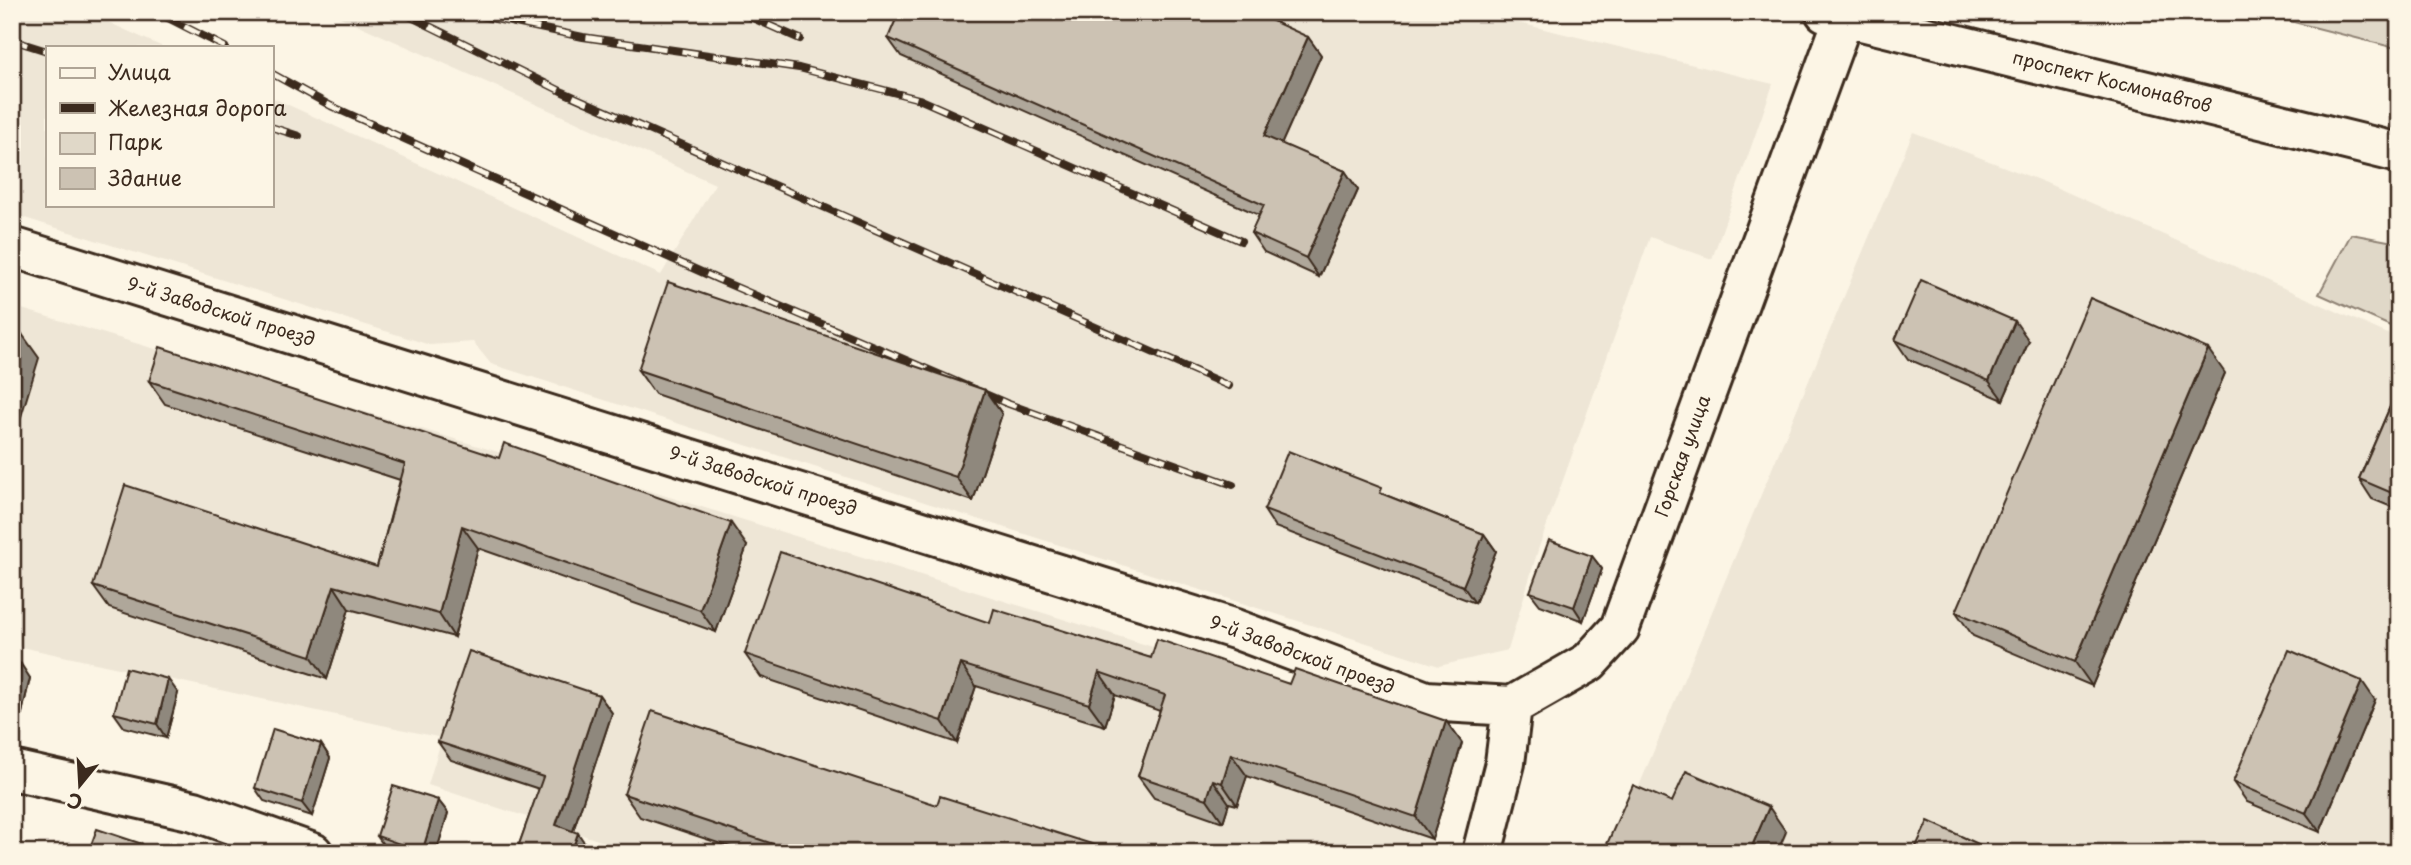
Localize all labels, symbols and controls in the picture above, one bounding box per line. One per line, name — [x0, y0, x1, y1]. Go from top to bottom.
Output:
street label: проспект Космонавтов — [2010, 43, 2215, 118]
legend — [46, 46, 273, 206]
text: Улица — [108, 55, 171, 87]
text: Железная дорога — [108, 91, 286, 123]
text: Парк — [108, 125, 163, 157]
text: Здание — [108, 161, 182, 193]
street label: 9-й Заводской проезд — [124, 269, 319, 352]
street label: Горская улица — [1647, 390, 1716, 520]
street label: 9-й Заводской проезд — [666, 438, 861, 521]
street label: 9-й Заводской проезд — [1206, 608, 1399, 700]
north arrow — [46, 750, 116, 820]
text: С — [63, 787, 86, 818]

